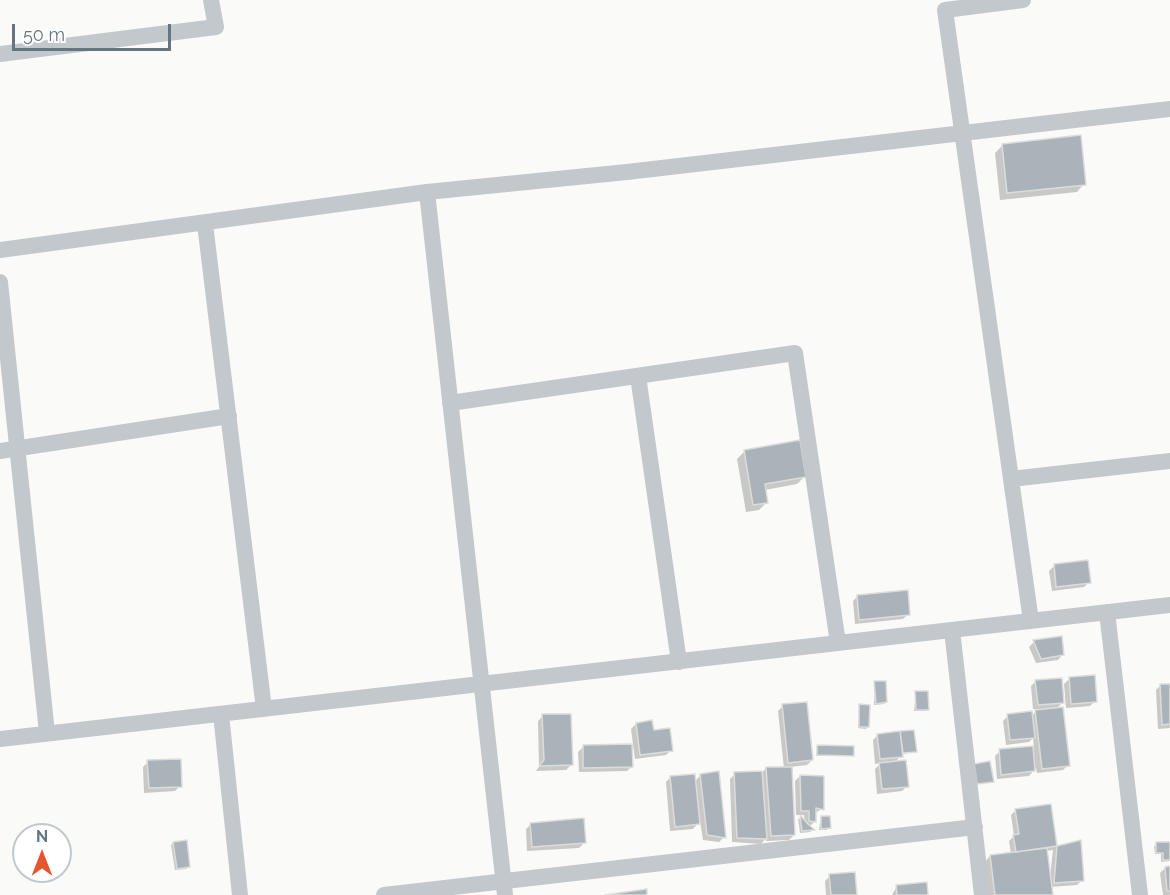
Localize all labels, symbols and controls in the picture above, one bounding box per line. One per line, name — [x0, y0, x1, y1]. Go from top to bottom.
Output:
scale bar — [15, 12, 174, 50]
text: 50 m — [23, 24, 65, 45]
north arrow — [12, 823, 72, 883]
text: N — [36, 827, 48, 846]

